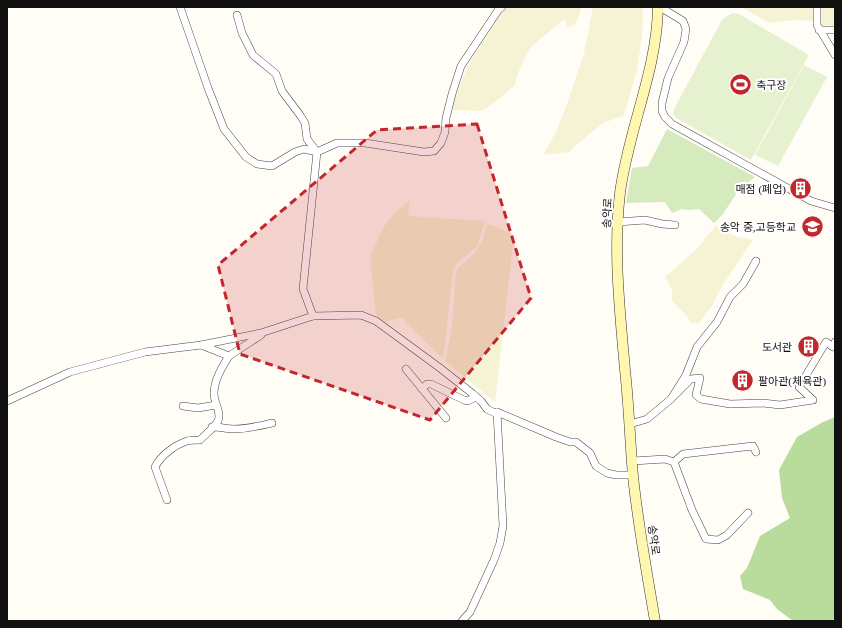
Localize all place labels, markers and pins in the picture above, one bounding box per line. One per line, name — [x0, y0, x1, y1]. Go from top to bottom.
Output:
sports icon: 축구장 — [727, 72, 753, 98]
place label: 축구장 — [756, 79, 786, 91]
building icon: 매점 (폐업) — [788, 176, 814, 202]
place label: 매점 (폐업) — [735, 183, 786, 196]
school or university icon: 송악 중,고등학교 — [799, 214, 825, 240]
place label: 송악 중,고등학교 — [720, 221, 796, 233]
building icon: 도서관 — [795, 334, 821, 360]
place label: 도서관 — [762, 341, 792, 353]
building icon: 팔아관(체육관) — [729, 368, 755, 394]
place label: 팔아관(체육관) — [758, 375, 826, 388]

